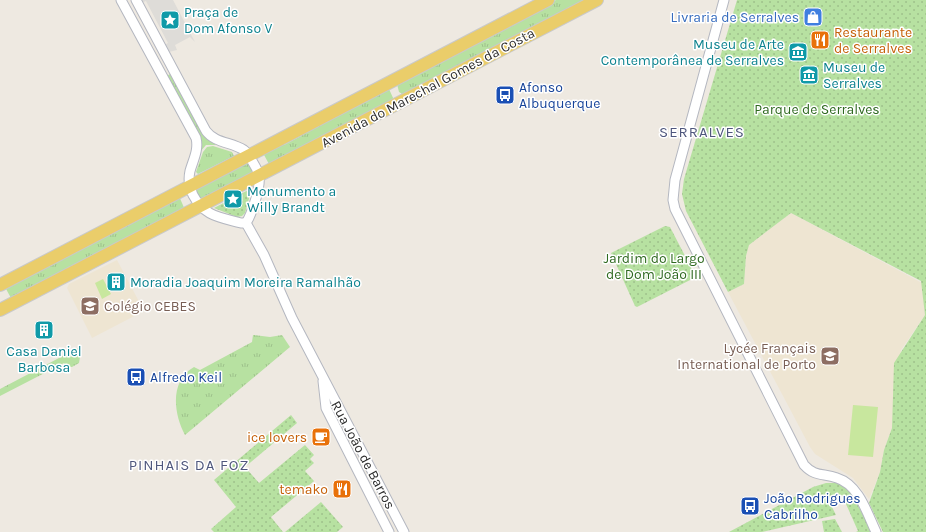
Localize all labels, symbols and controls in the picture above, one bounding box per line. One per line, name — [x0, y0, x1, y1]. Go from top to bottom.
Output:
place label: Praça de Dom Afonso V — [184, 4, 272, 37]
shop icon: Livraria de Serralves — [802, 6, 824, 28]
place icon: Praça de Dom Afonso V — [159, 9, 181, 31]
place label: Livraria de Serralves — [670, 9, 799, 26]
street label: Avenida do Marechal Gomes da Costa — [318, 24, 538, 152]
place label: Restaurante de Serralves — [834, 24, 912, 57]
restaurant icon: Restaurante de Serralves — [809, 29, 831, 51]
place label: Museu de Arte Contemporânea de Serralves — [601, 36, 784, 69]
museum icon: Museu de Arte Contemporânea de Serralves — [787, 41, 809, 63]
place label: Museu de Serralves — [823, 59, 885, 92]
museum icon: Museu de Serralves — [798, 64, 820, 86]
place label: Afonso Albuquerque — [519, 79, 601, 112]
bus stop icon: Afonso Albuquerque — [494, 84, 516, 106]
park label: Parque de Serralves — [754, 101, 880, 118]
district label: SERRALVES — [659, 123, 745, 141]
place label: Monumento a Willy Brandt — [247, 183, 336, 216]
place icon: Monumento a Willy Brandt — [222, 188, 244, 210]
park label: Jardim do Largo de Dom João III — [603, 250, 705, 283]
building icon: Moradia Joaquim Moreira Ramalhão — [105, 271, 127, 293]
place label: Moradia Joaquim Moreira Ramalhão — [130, 274, 361, 291]
school or university icon: Colégio CEBES — [79, 295, 101, 317]
place label: Colégio CEBES — [104, 298, 196, 315]
building icon: Casa Daniel Barbosa — [33, 319, 55, 341]
place label: Lycée Français International de Porto — [677, 340, 816, 373]
place label: Casa Daniel Barbosa — [6, 343, 82, 376]
school or university icon: Lycée Français International de Porto — [819, 345, 841, 367]
bus stop icon: Alfredo Keil — [125, 366, 147, 388]
place label: Alfredo Keil — [150, 369, 222, 386]
street label: Rua João de Barros — [327, 398, 399, 512]
cafe icon: ice lovers — [310, 426, 332, 448]
place label: ice lovers — [247, 429, 307, 446]
district label: PINHAIS DA FOZ — [129, 456, 249, 474]
restaurant icon: temako — [331, 478, 353, 500]
place label: temako — [279, 481, 328, 498]
place label: João Rodrigues Cabrilho — [764, 490, 861, 523]
bus stop icon: João Rodrigues Cabrilho — [739, 495, 761, 517]

